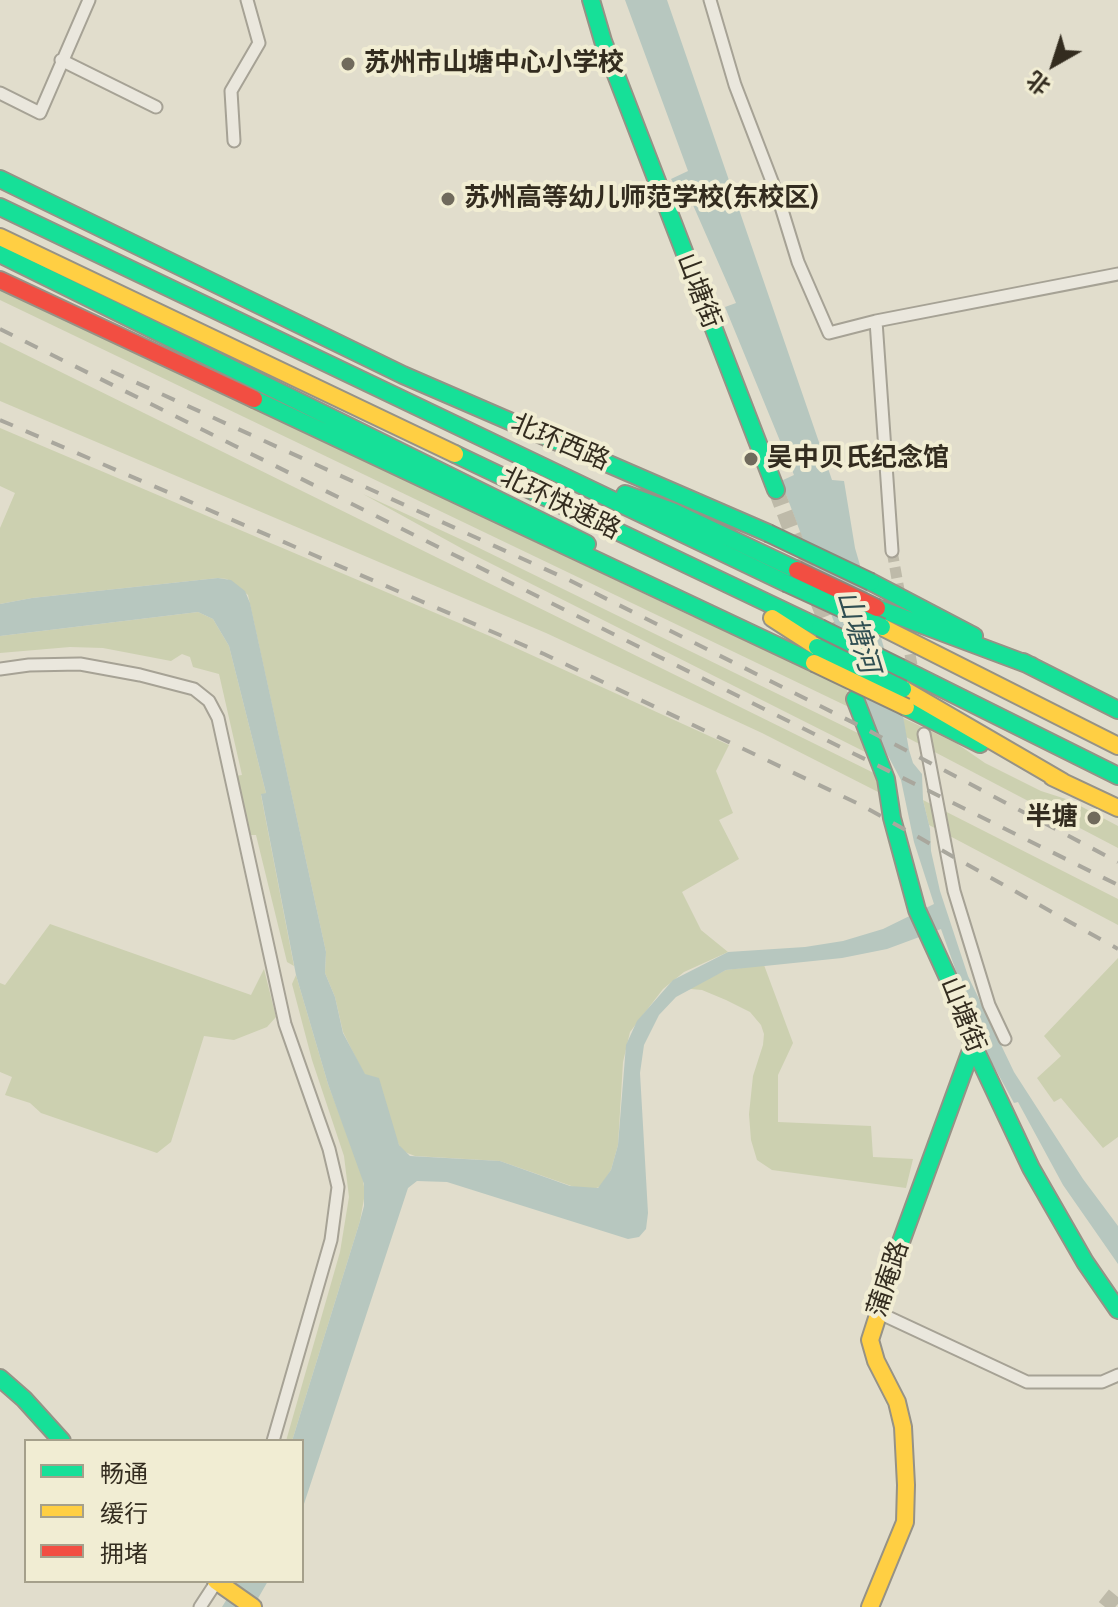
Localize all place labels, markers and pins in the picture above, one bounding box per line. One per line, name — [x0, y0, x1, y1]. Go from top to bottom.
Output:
place label: 苏州市山塘中心小学校 — [364, 48, 624, 80]
marker: 苏州市山塘中心小学校 — [339, 55, 357, 73]
place label: 苏州高等幼儿师范学校(东校区) — [464, 183, 818, 215]
marker: 苏州高等幼儿师范学校(东校区) — [439, 190, 457, 208]
place label: 吴中贝氏纪念馆 — [767, 443, 949, 475]
marker: 吴中贝氏纪念馆 — [742, 450, 760, 468]
place label: 半塘 — [1026, 802, 1078, 834]
marker: 半塘 — [1085, 809, 1103, 827]

